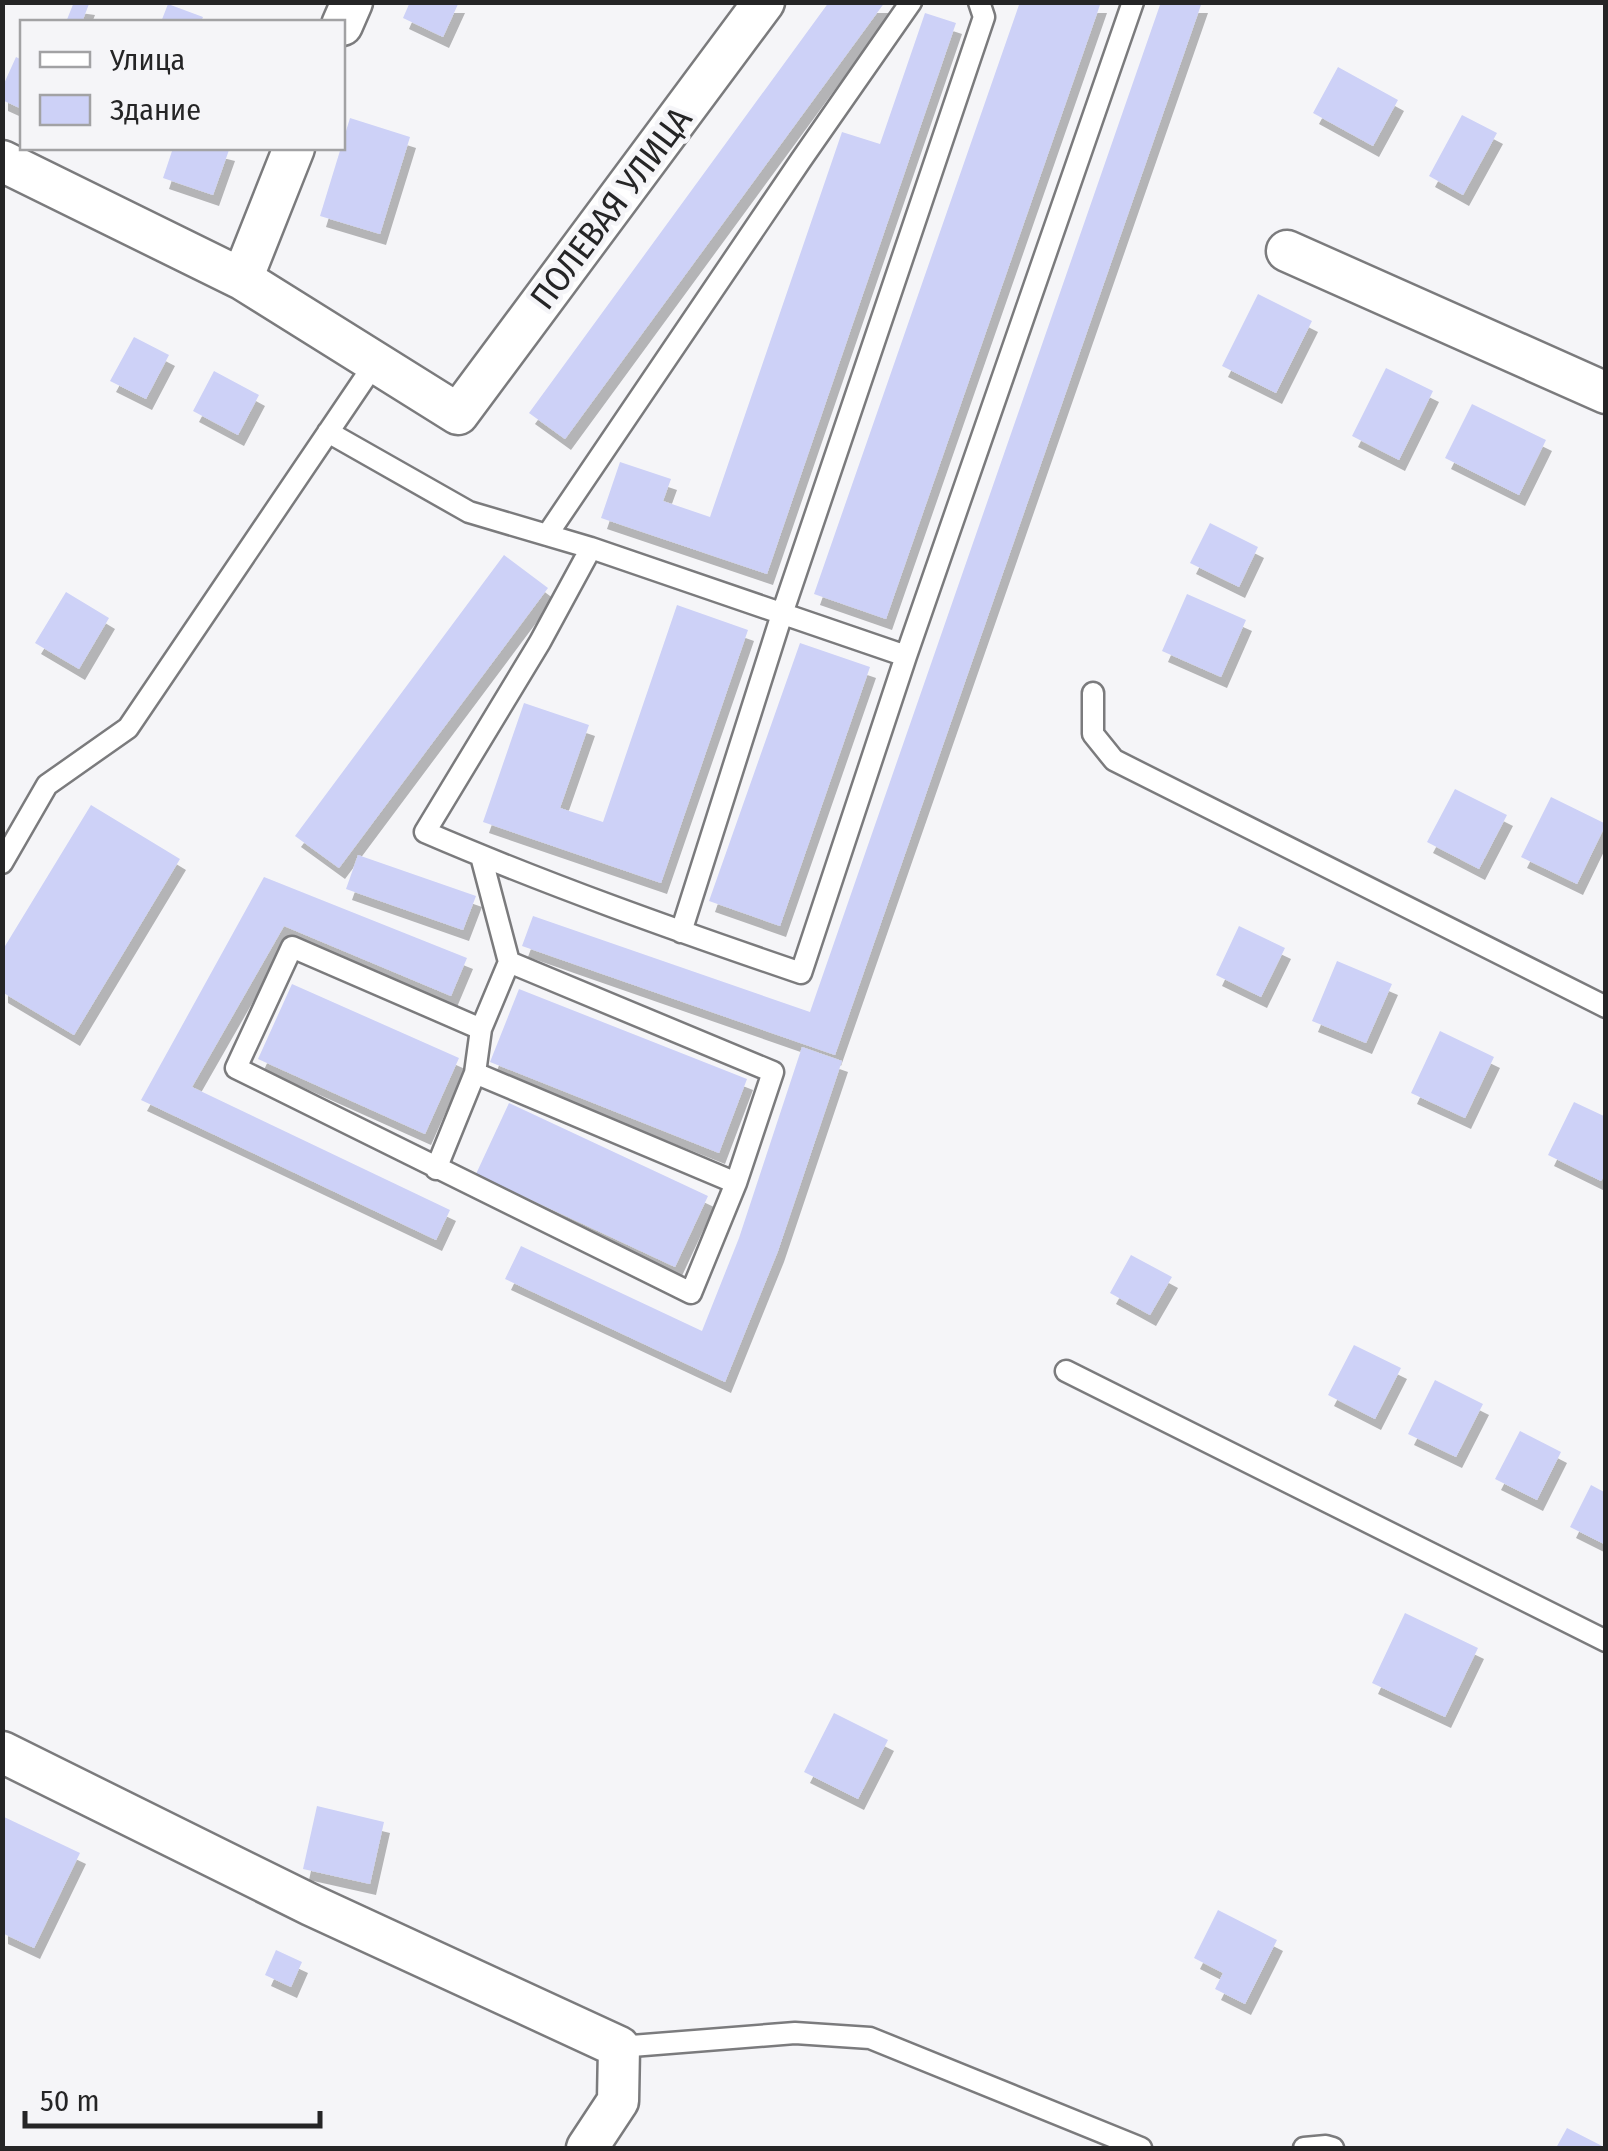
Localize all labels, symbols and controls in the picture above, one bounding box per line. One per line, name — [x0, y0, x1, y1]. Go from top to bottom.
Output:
legend — [20, 20, 345, 150]
text: Улица — [109, 42, 185, 78]
text: Здание — [110, 92, 201, 128]
street label: ПОЛЕВАЯ УЛИЦА — [521, 98, 701, 317]
scale bar — [25, 2066, 320, 2128]
text: 50 m — [40, 2083, 100, 2119]

